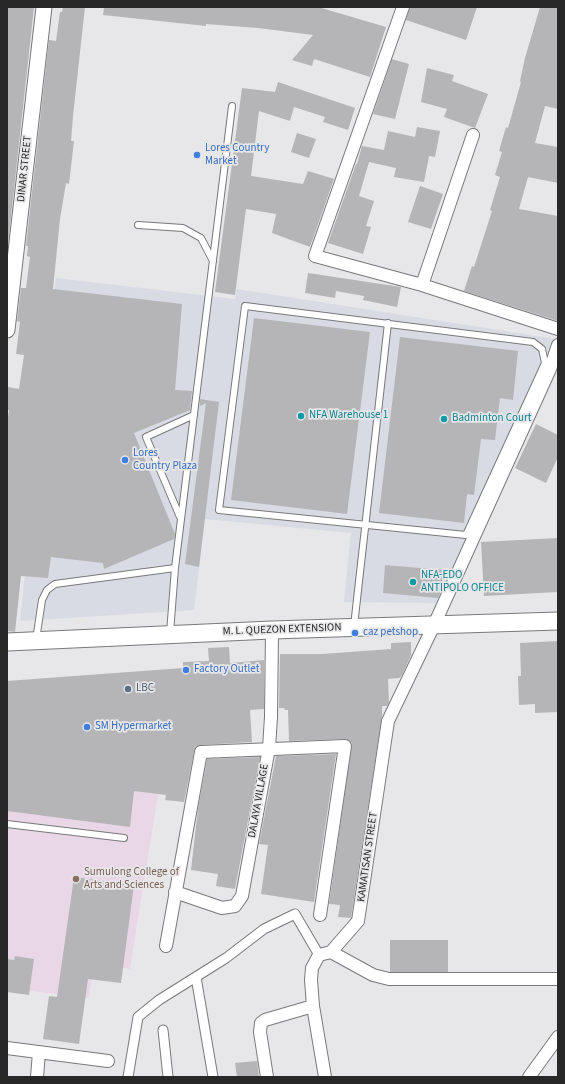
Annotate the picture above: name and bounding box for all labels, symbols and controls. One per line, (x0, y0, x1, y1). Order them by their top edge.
street label: DINAR STREET (15, 135, 35, 203)
place label: Lores Country Market (205, 142, 269, 168)
marker: Lores Country Market (192, 150, 202, 160)
place label: NFA Warehouse 1 (309, 409, 388, 423)
marker: NFA Warehouse 1 (296, 411, 306, 421)
place label: Badminton Court (452, 412, 531, 426)
marker: Badminton Court (439, 414, 449, 424)
place label: Lores Country Plaza (133, 447, 197, 473)
marker: Lores Country Plaza (120, 455, 130, 465)
place label: NFA-EDO ANTIPOLO OFFICE (421, 569, 504, 595)
marker: NFA-EDO ANTIPOLO OFFICE (408, 577, 418, 587)
street label: M. L. QUEZON EXTENSION (222, 621, 342, 639)
place label: caz petshop (363, 626, 418, 640)
marker: caz petshop (350, 628, 360, 638)
place label: Factory Outlet (194, 663, 259, 677)
marker: Factory Outlet (181, 665, 191, 675)
place label: LBC (136, 682, 154, 696)
marker: LBC (123, 684, 133, 694)
place label: SM Hypermarket (95, 720, 172, 734)
marker: SM Hypermarket (82, 722, 92, 732)
street label: DALAYA VILLAGE (246, 763, 272, 839)
street label: KAMATISAN STREET (355, 811, 381, 903)
place label: Sumulong College of Arts and Sciences (84, 866, 179, 892)
marker: Sumulong College of Arts and Sciences (71, 874, 81, 884)

